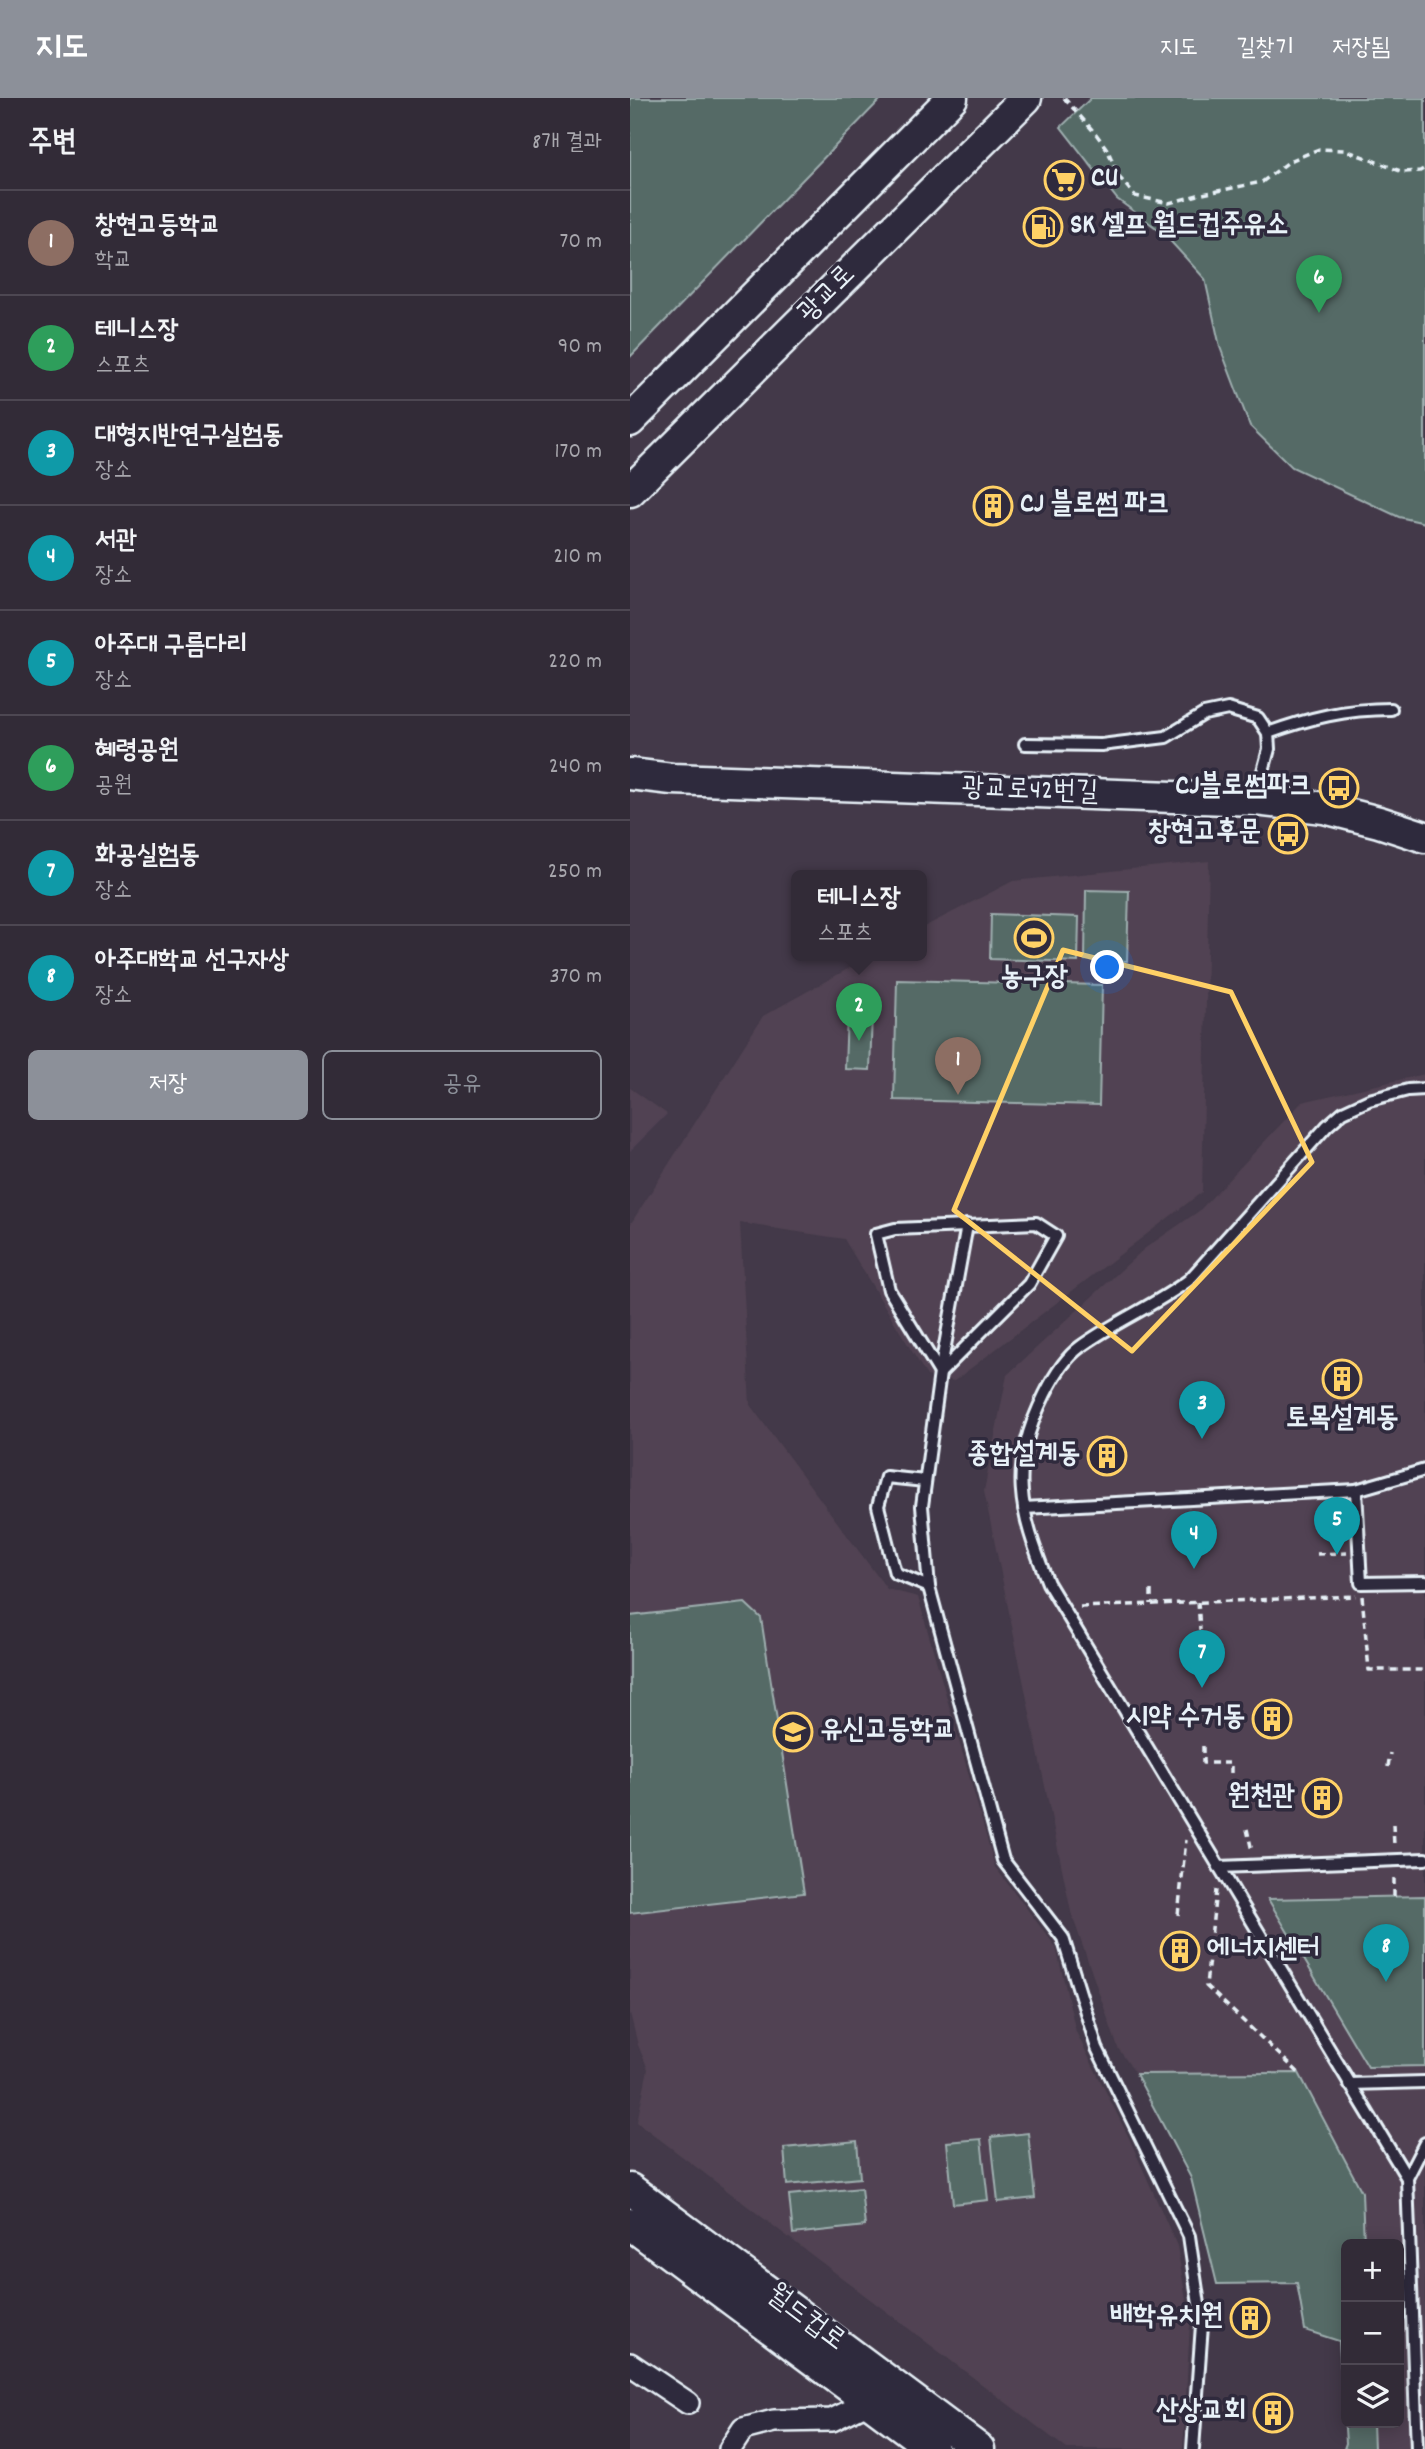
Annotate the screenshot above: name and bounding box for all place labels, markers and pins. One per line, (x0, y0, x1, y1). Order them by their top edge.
supermarket icon: CU (1043, 159, 1085, 201)
place label: CU (1091, 160, 1118, 200)
fuel station icon: SK 셀프 월드컵주유소 (1022, 206, 1064, 248)
place label: SK 셀프 월드컵주유소 (1070, 207, 1288, 247)
pin: 6 (1296, 255, 1342, 313)
building icon: CJ 블로썸 파크 (972, 485, 1014, 527)
place label: CJ 블로썸 파크 (1020, 486, 1170, 526)
bus stop icon: CJ블로썸파크 (1318, 767, 1360, 809)
place label: CJ블로썸파크 (1175, 768, 1312, 808)
bus stop icon: 창현고후문 (1267, 813, 1309, 855)
place label: 창현고후문 (1148, 814, 1261, 854)
sports icon: 농구장 (1013, 917, 1055, 959)
place label: 농구장 (1000, 959, 1068, 999)
pin: 2 (836, 983, 882, 1041)
pin: 1 (935, 1037, 981, 1095)
building icon: 토목설계동 (1321, 1358, 1363, 1400)
pin: 3 (1179, 1381, 1225, 1439)
place label: 토목설계동 (1286, 1400, 1398, 1440)
building icon: 종합설계동 (1086, 1435, 1128, 1477)
place label: 종합설계동 (967, 1436, 1080, 1476)
pin: 5 (1314, 1497, 1360, 1555)
pin: 4 (1171, 1511, 1217, 1569)
pin: 7 (1179, 1630, 1225, 1688)
building icon: 시약 수거동 (1251, 1698, 1293, 1740)
place label: 시약 수거동 (1126, 1699, 1245, 1739)
school or university icon: 유신고등학교 (772, 1711, 814, 1753)
place label: 유신고등학교 (820, 1712, 955, 1752)
building icon: 원천관 (1301, 1777, 1343, 1819)
place label: 원천관 (1227, 1778, 1295, 1818)
pin: 8 (1363, 1924, 1409, 1982)
building icon: 에너지센터 (1159, 1930, 1201, 1972)
place label: 에너지센터 (1207, 1931, 1320, 1971)
building icon: 배학유치원 (1229, 2297, 1271, 2339)
place label: 배학유치원 (1110, 2298, 1223, 2338)
building icon: 산상교회 (1252, 2392, 1294, 2434)
place label: 산상교회 (1156, 2393, 1246, 2433)

